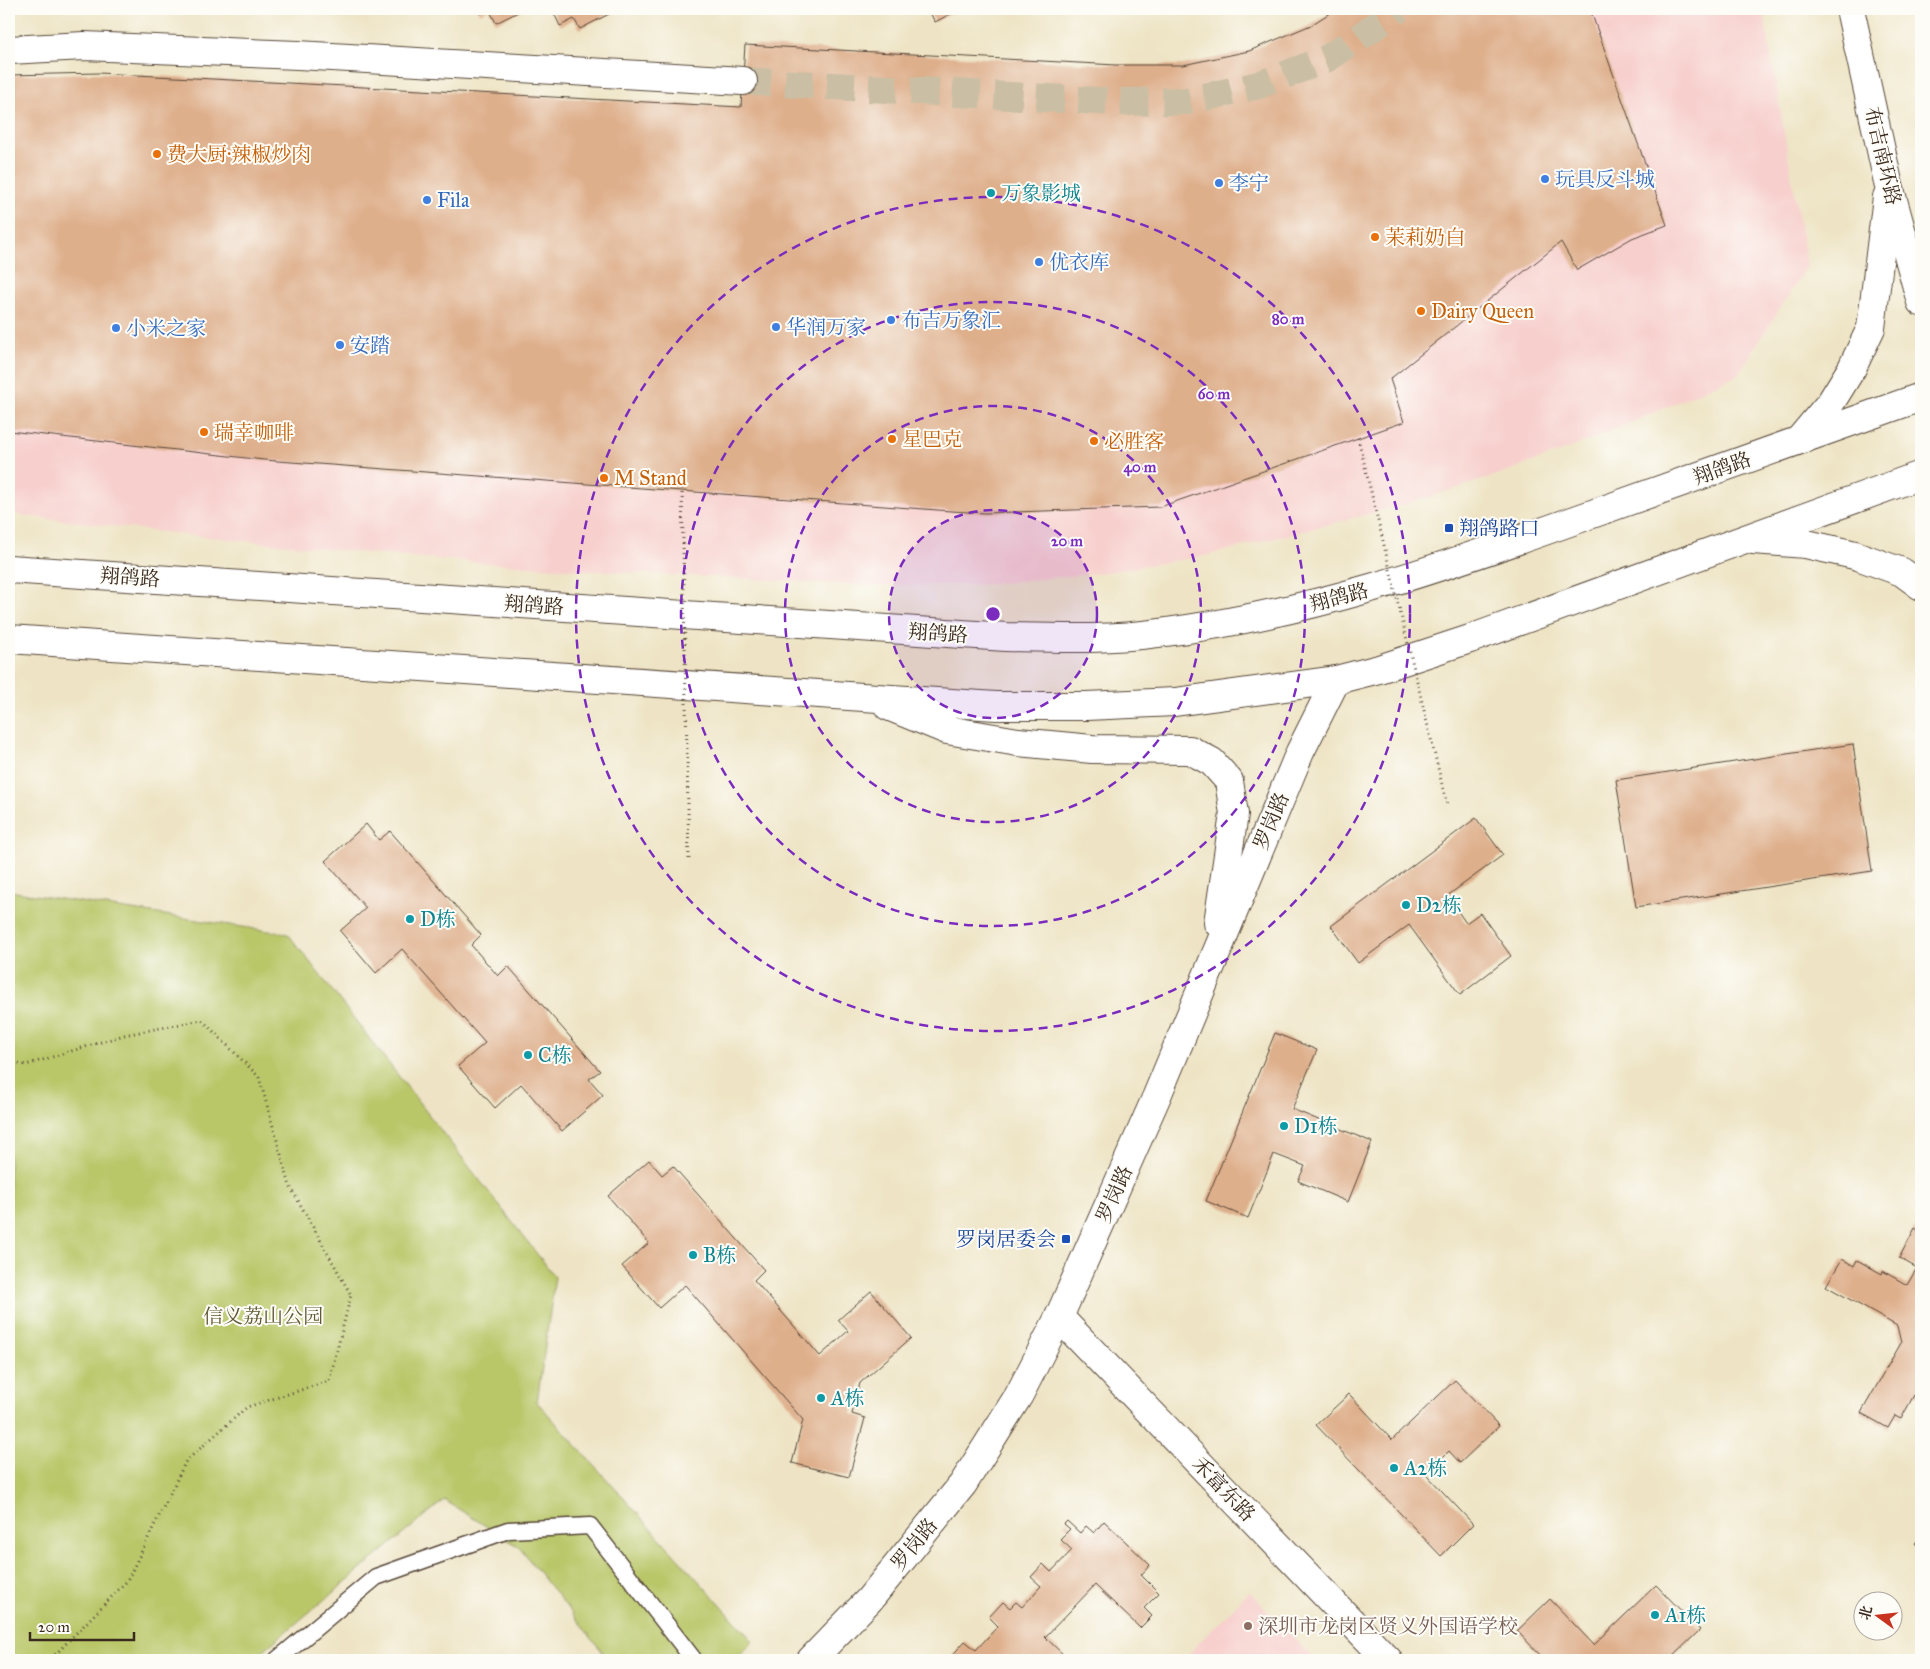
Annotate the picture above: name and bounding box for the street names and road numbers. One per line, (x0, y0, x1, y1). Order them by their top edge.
street label: 布吉南环路 (1860, 105, 1906, 207)
street label: 翔鸽路 (1690, 446, 1754, 490)
street label: 翔鸽路 (99, 563, 161, 591)
street label: 翔鸽路 (1307, 578, 1371, 616)
street label: 翔鸽路 (503, 591, 565, 619)
street label: 翔鸽路 (907, 619, 969, 647)
street label: 罗岗路 (1248, 789, 1294, 853)
street label: 罗岗路 (1091, 1162, 1137, 1226)
street label: 禾富东路 (1188, 1452, 1260, 1526)
street label: 罗岗路 (886, 1513, 942, 1575)

